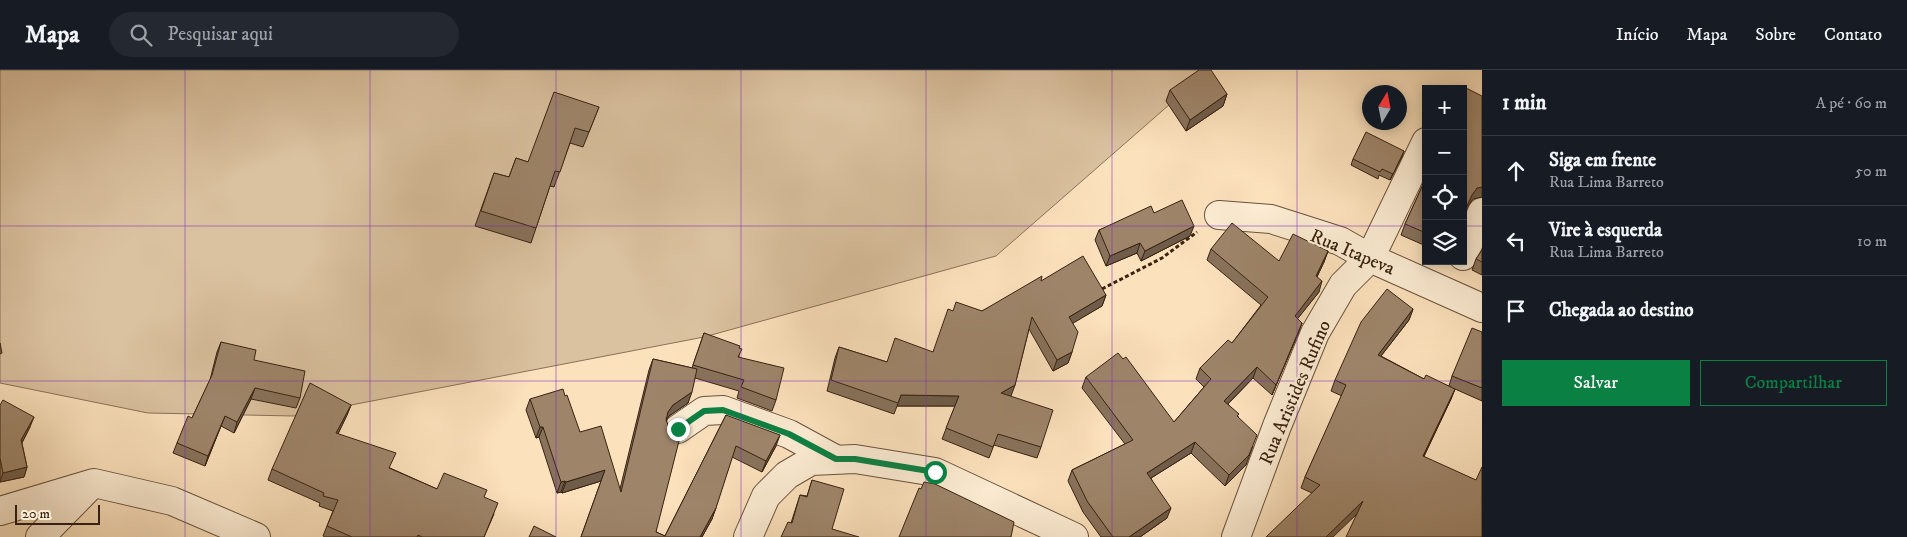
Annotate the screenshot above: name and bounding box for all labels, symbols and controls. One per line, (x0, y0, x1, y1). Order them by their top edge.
search box (109, 12, 459, 57)
text: Mapa (25, 20, 79, 50)
icon: search (127, 21, 155, 49)
text: Pesquisar aqui (167, 23, 273, 46)
text: Início (1616, 24, 1659, 46)
text: Mapa (1687, 24, 1727, 46)
text: Sobre (1755, 24, 1796, 46)
text: Contato (1824, 24, 1882, 46)
north arrow (1362, 85, 1407, 130)
map controls (1422, 85, 1467, 265)
button: + (1422, 85, 1467, 130)
text: 1 min (1502, 90, 1546, 116)
text: A pé · 60 m (1816, 93, 1887, 113)
button: − (1422, 130, 1467, 175)
text: Siga em frente (1549, 149, 1656, 172)
icon: ahead (1502, 157, 1530, 185)
text: 50 m (1855, 161, 1887, 181)
text: Rua Lima Barreto (1549, 172, 1664, 192)
button: locate (1422, 175, 1467, 220)
text: Vire à esquerda (1549, 219, 1662, 242)
button: layers (1422, 220, 1467, 265)
street label: Rua Itapeva (1307, 224, 1398, 280)
icon: left (1502, 227, 1530, 255)
text: 10 m (1857, 231, 1887, 251)
text: Rua Lima Barreto (1549, 242, 1664, 262)
icon: arrive (1502, 297, 1530, 325)
text: Chegada ao destino (1549, 299, 1694, 322)
street label: Rua Aristides Rufino (1255, 317, 1336, 468)
button: Salvar (1502, 360, 1690, 406)
button: Compartilhar (1700, 360, 1887, 406)
route end (667, 418, 690, 441)
route start (924, 461, 947, 484)
scale bar (15, 502, 100, 525)
text: 20 m (22, 505, 50, 523)

